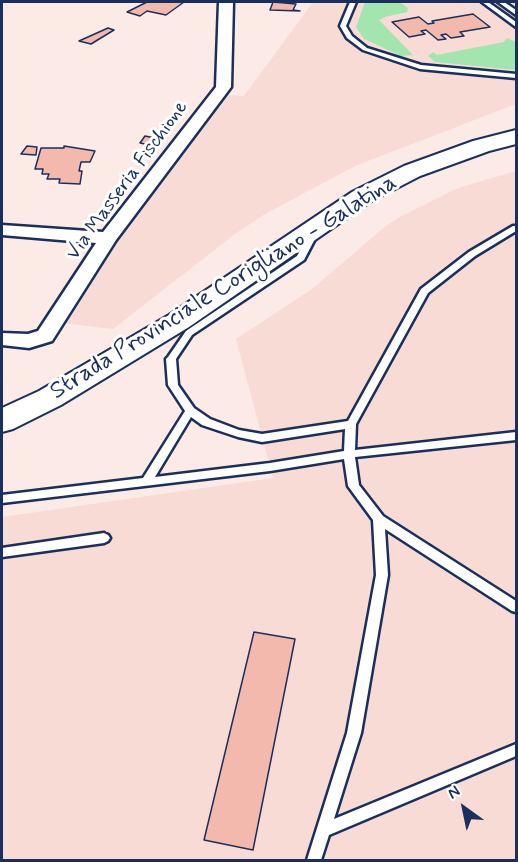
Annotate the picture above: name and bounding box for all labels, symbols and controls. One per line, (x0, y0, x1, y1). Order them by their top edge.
street label: Via Masseria Fischione (62, 97, 194, 265)
street label: Strada Provinciale Corigliano - Galatina (45, 169, 403, 407)
north arrow (434, 778, 494, 838)
text: N (444, 781, 464, 804)

